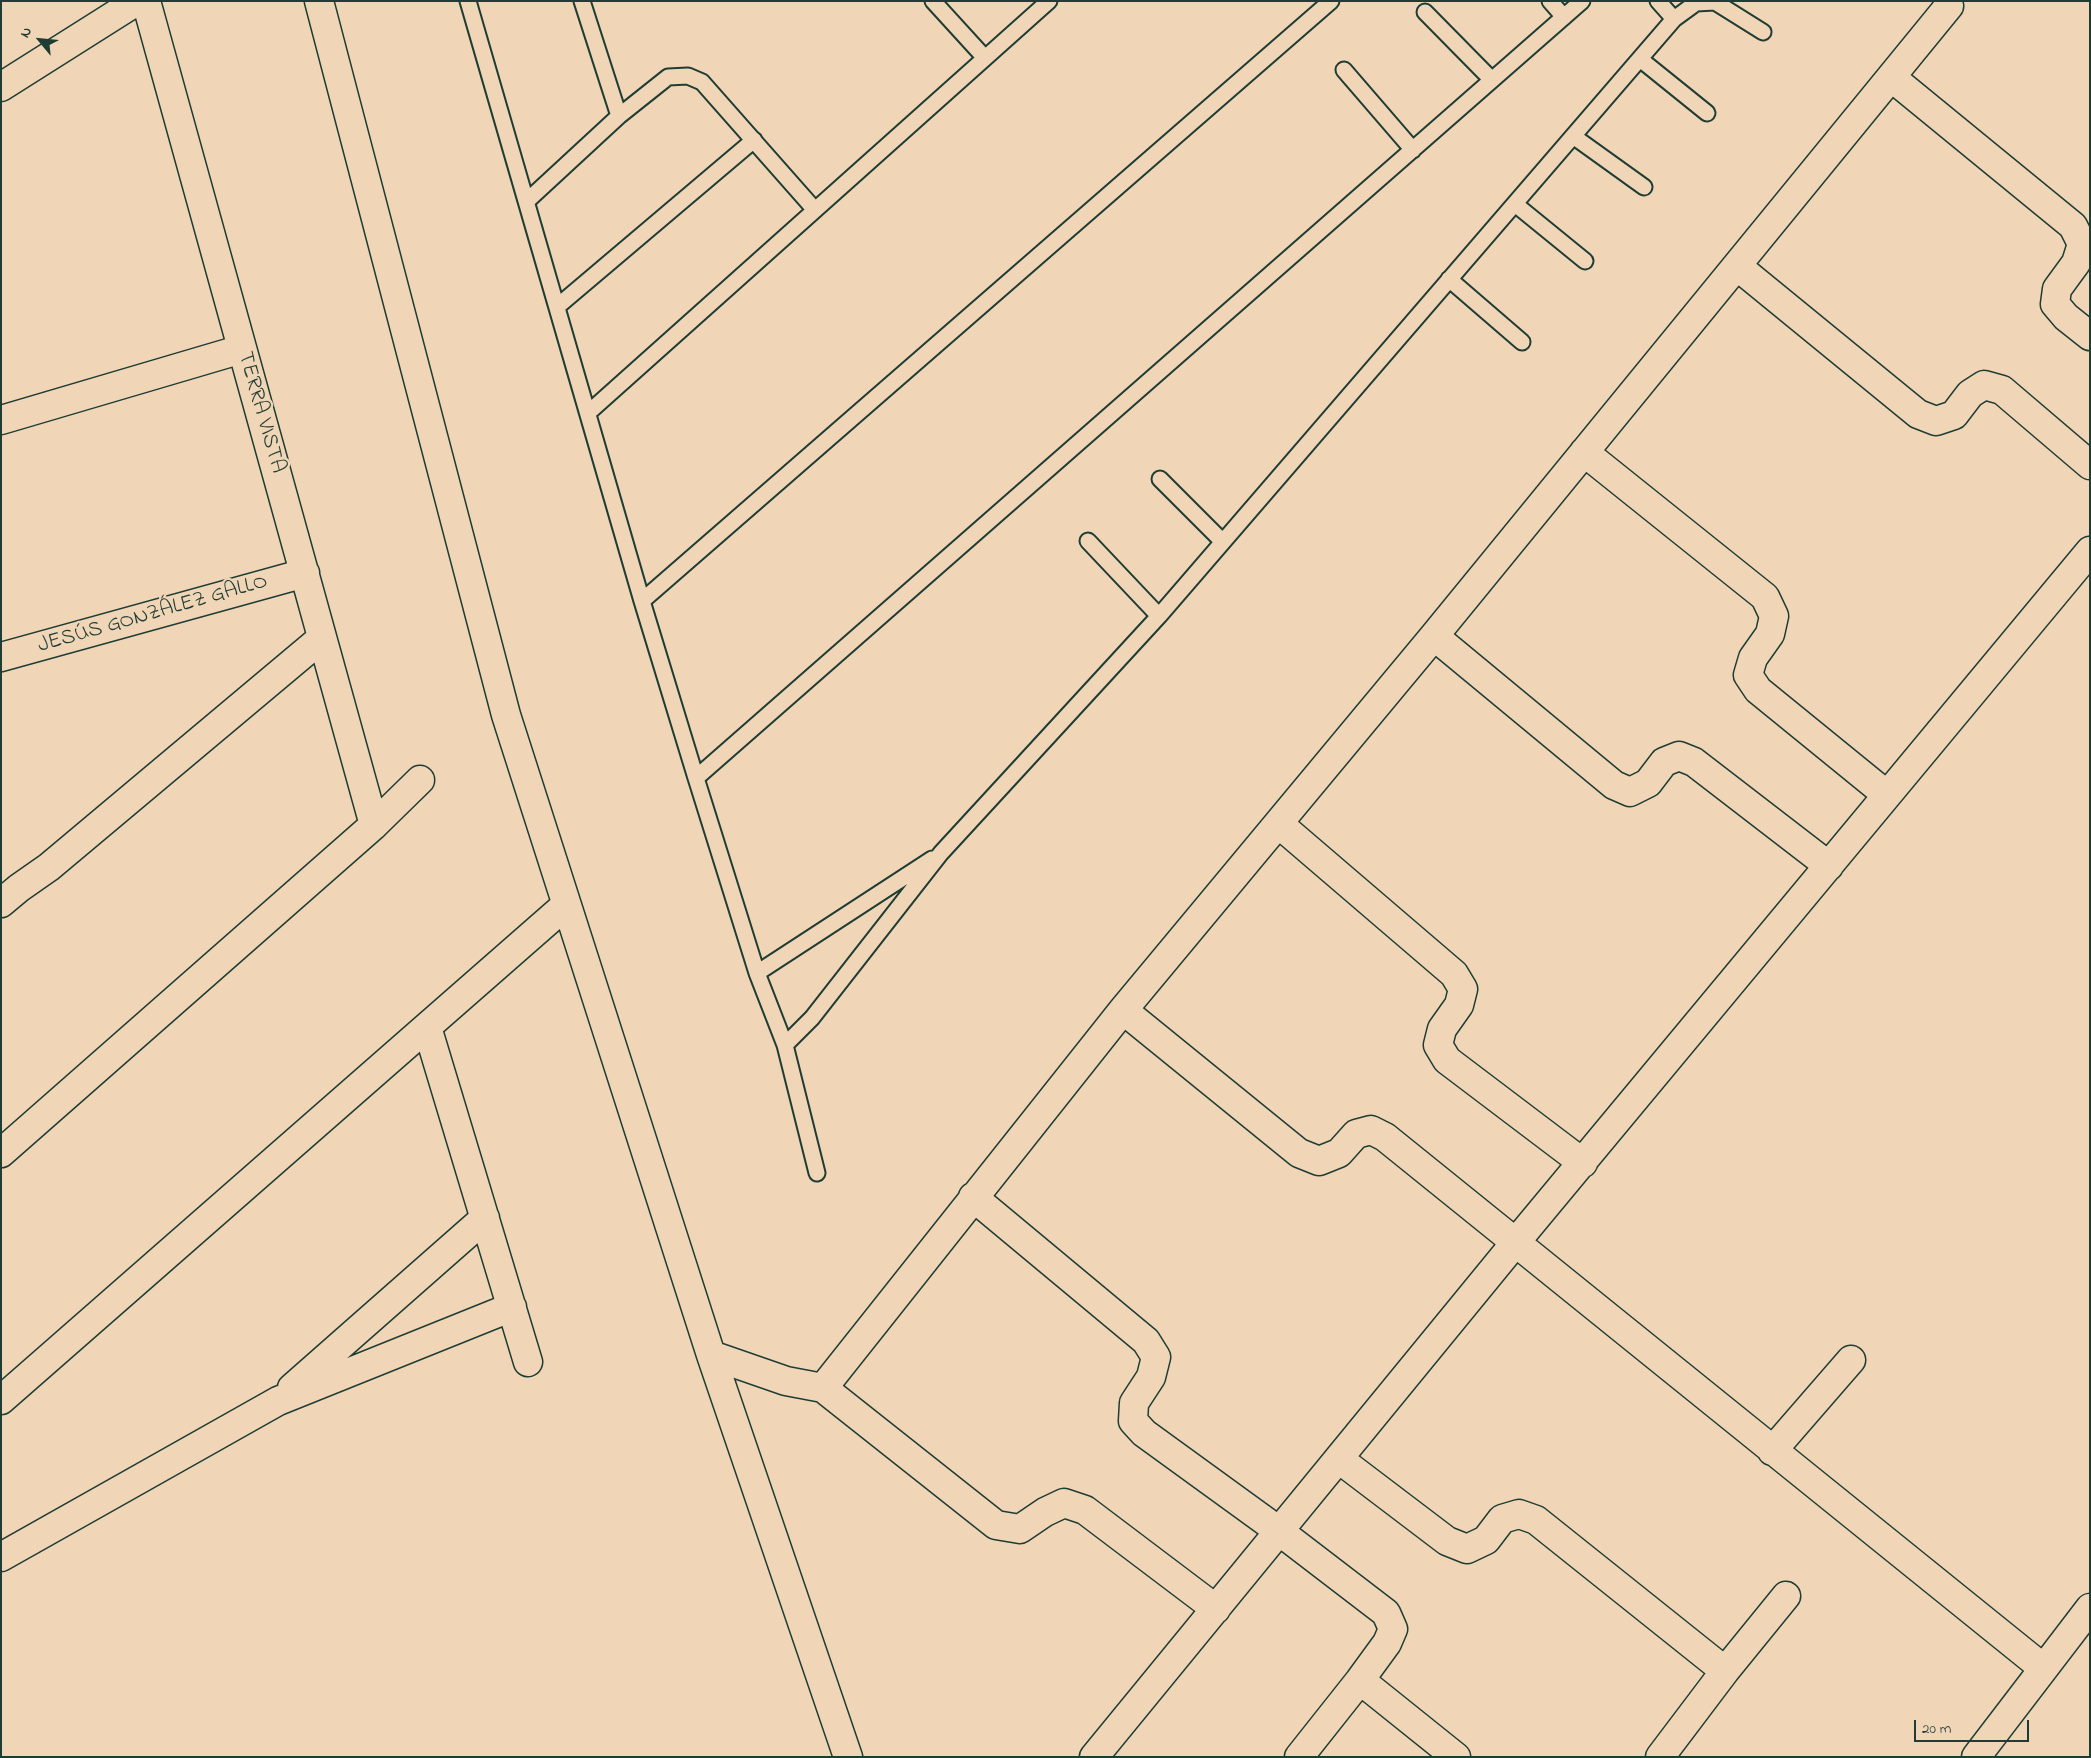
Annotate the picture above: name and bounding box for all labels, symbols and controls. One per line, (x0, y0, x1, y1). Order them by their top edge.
north arrow (15, 15, 65, 65)
text: N (15, 24, 38, 42)
street label: TERRA VISTA (230, 349, 290, 477)
street label: JESÚS GONZÁLEZ GALLO (35, 570, 271, 660)
scale bar (1916, 1710, 2031, 1742)
text: 20 m (1922, 1718, 1951, 1740)

